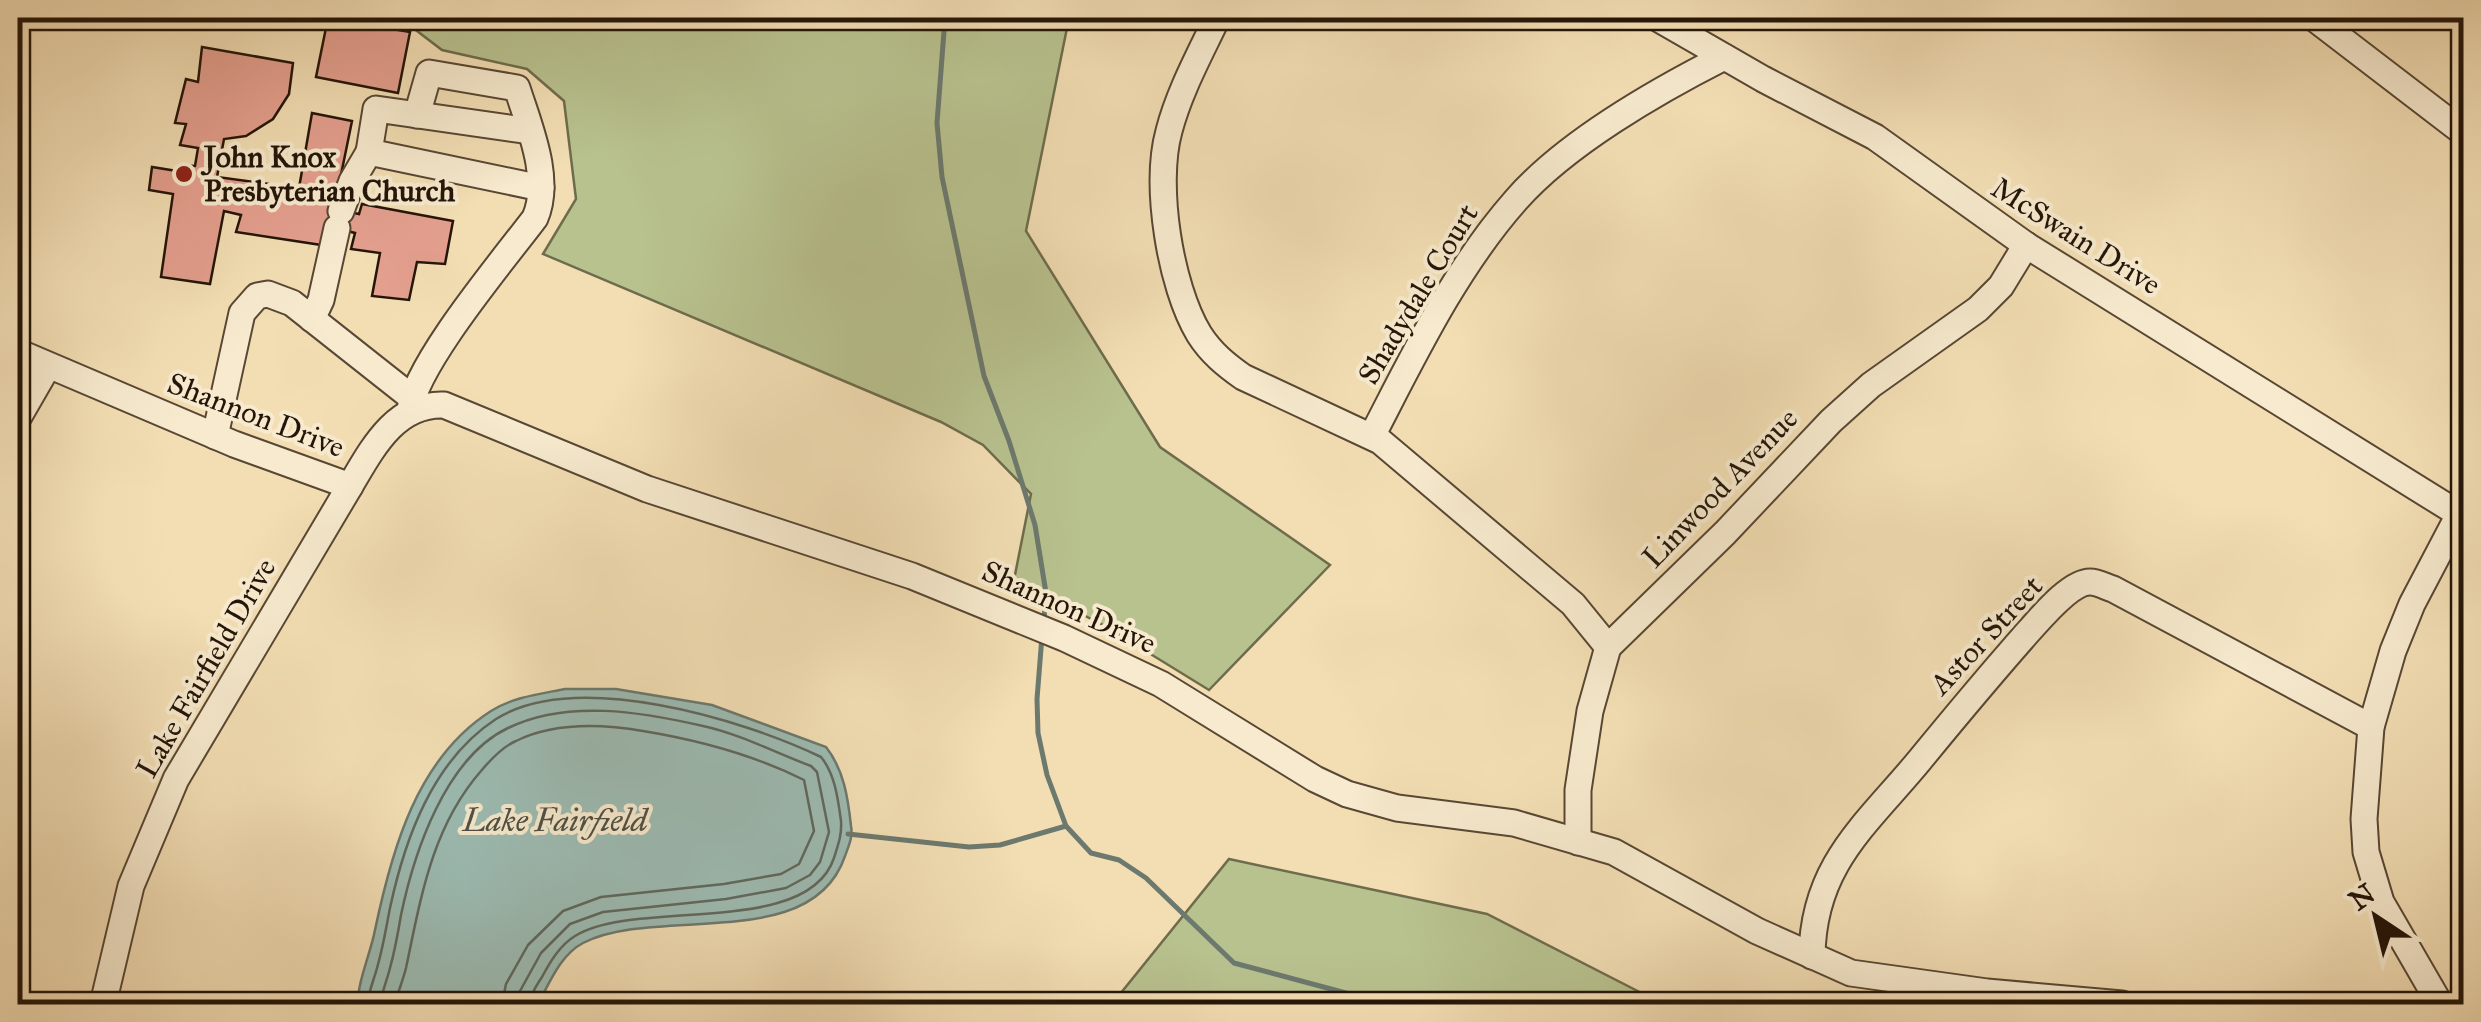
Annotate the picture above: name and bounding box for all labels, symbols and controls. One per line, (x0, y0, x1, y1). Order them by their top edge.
place label: John Knox Presbyterian Church (200, 139, 455, 209)
marker: John Knox Presbyterian Church (173, 163, 195, 185)
street label: McSwain Drive (1985, 170, 2167, 302)
street label: Shadydale Court (1350, 197, 1486, 391)
street label: Shannon Drive (163, 365, 349, 465)
street label: Linwood Avenue (1635, 401, 1805, 575)
street label: Lake Fairfield Drive (129, 552, 283, 784)
street label: Shannon Drive (977, 553, 1161, 661)
street label: Astor Street (1921, 568, 2050, 703)
water label: Lake Fairfield (461, 801, 650, 840)
north arrow (2326, 867, 2426, 967)
text: N (2342, 876, 2382, 918)

